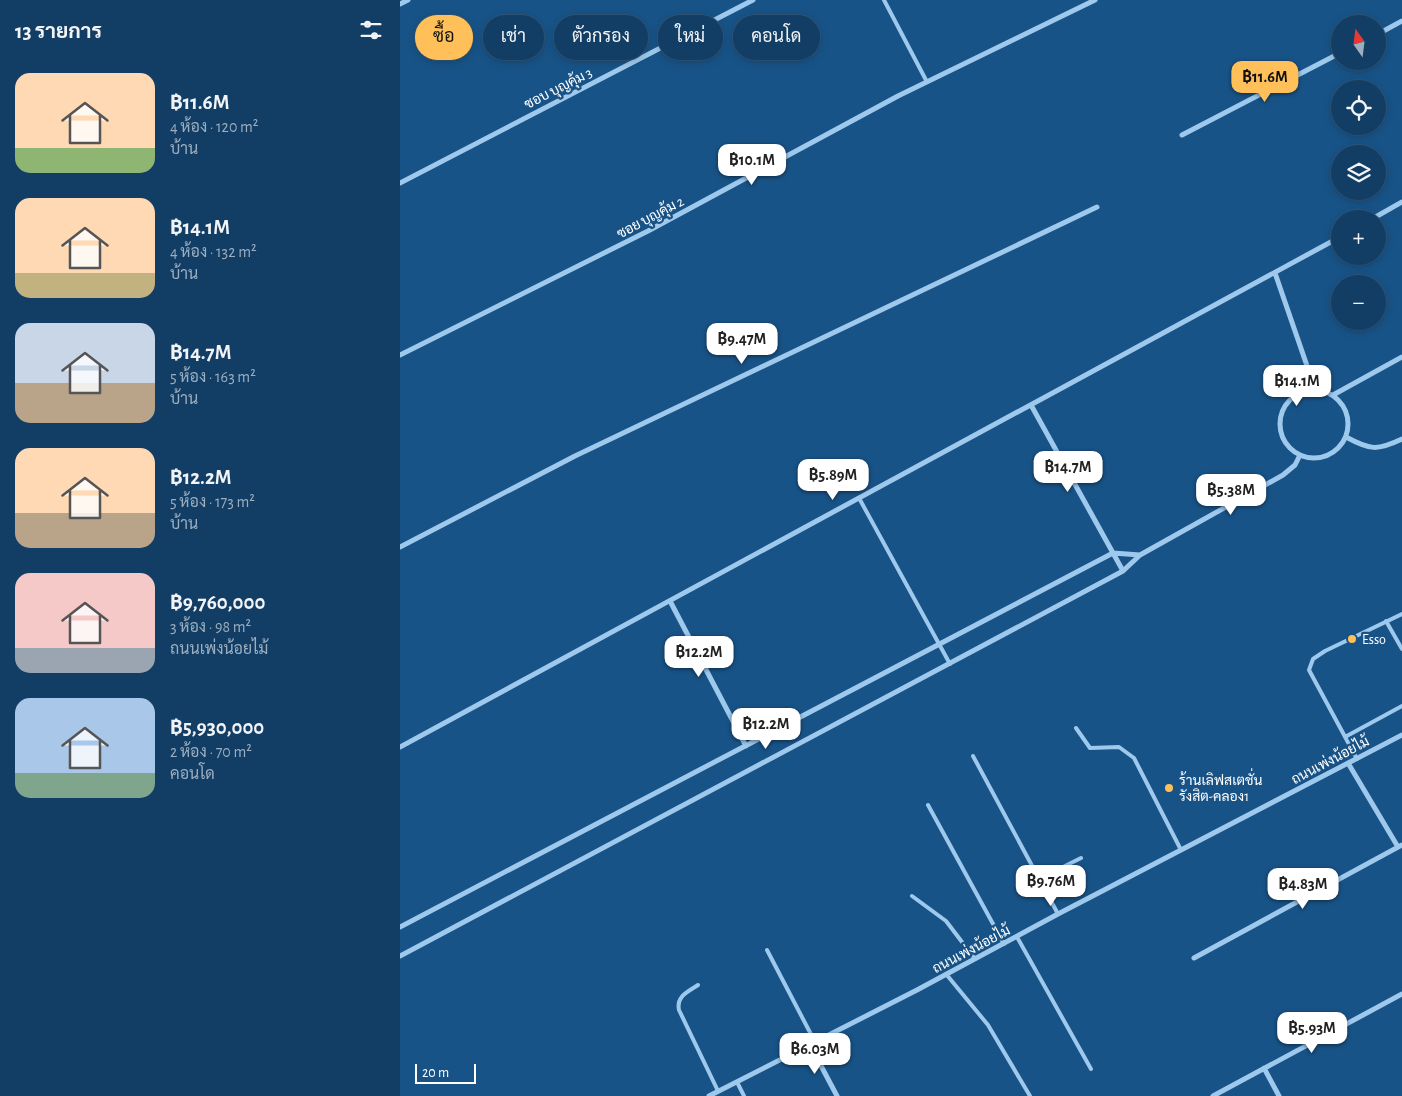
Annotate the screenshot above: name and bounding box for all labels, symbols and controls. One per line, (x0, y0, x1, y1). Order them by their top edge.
chip: ซื้อ (415, 15, 473, 60)
chip: เช่า (483, 15, 544, 60)
chip: ตัวกรอง (554, 15, 648, 60)
chip: ใหม่ (658, 15, 723, 60)
chip: คอนโด (733, 15, 820, 60)
north arrow (1331, 15, 1386, 70)
map controls (1331, 15, 1386, 330)
icon: filters (357, 16, 385, 44)
text: 13 รายการ (15, 21, 102, 42)
pin: ฿11.6M (1224, 61, 1306, 103)
street label: ซอบ บุญคุ้ม 3 (521, 63, 596, 114)
text: ฿11.6M (1242, 69, 1288, 85)
button: locate (1331, 80, 1386, 135)
text: ฿11.6M (170, 92, 229, 113)
icon: home (55, 93, 115, 153)
text: 4 ห้อง · 120 m² (170, 119, 258, 135)
text: บ้าน (170, 141, 198, 157)
pin: ฿10.1M (711, 144, 793, 186)
button: layers (1331, 145, 1386, 200)
text: ฿10.1M (729, 152, 775, 168)
street label: ซอย บุญคุ้ม 2 (613, 192, 687, 243)
button: + (1331, 210, 1386, 265)
text: ฿14.1M (170, 217, 230, 238)
icon: home (55, 218, 115, 278)
text: 4 ห้อง · 132 m² (170, 244, 257, 260)
text: บ้าน (170, 266, 198, 282)
button: − (1331, 275, 1386, 330)
pin: ฿9.47M (701, 322, 783, 365)
text: ฿9.47M (718, 331, 766, 347)
text: ฿14.7M (170, 342, 231, 363)
icon: home (55, 343, 115, 403)
pin: ฿14.1M (1256, 364, 1338, 407)
text: 5 ห้อง · 163 m² (170, 369, 256, 385)
text: ฿14.1M (1274, 373, 1320, 389)
text: บ้าน (170, 391, 198, 407)
pin: ฿14.7M (1027, 450, 1109, 493)
pin: ฿5.89M (792, 458, 874, 501)
text: ฿14.7M (1045, 459, 1091, 475)
text: ฿12.2M (170, 467, 232, 488)
text: ฿5.89M (809, 467, 857, 483)
icon: home (55, 468, 115, 528)
pin: ฿5.38M (1190, 474, 1272, 516)
text: ฿5.38M (1207, 482, 1255, 498)
text: 5 ห้อง · 173 m² (170, 494, 255, 510)
text: บ้าน (170, 516, 198, 532)
text: ฿9,760,000 (170, 592, 265, 613)
icon: home (55, 593, 115, 653)
text: 3 ห้อง · 98 m² (170, 619, 251, 635)
marker: Esso (1346, 633, 1358, 645)
place label: Esso (1362, 633, 1386, 647)
pin: ฿12.2M (658, 636, 740, 678)
text: ถนนเพ่งน้อยไม้ (170, 641, 268, 657)
text: ฿12.2M (676, 644, 722, 660)
pin: ฿12.2M (725, 708, 807, 750)
text: ฿12.2M (743, 716, 789, 732)
text: ฿5,930,000 (170, 717, 264, 738)
icon: home (55, 718, 115, 778)
street label: ถนนเพ่งน้อยไม้ (1288, 731, 1373, 787)
text: 2 ห้อง · 70 m² (170, 744, 252, 760)
text: คอนโด (170, 766, 215, 782)
place label: ร้านเลิฟสเตชั่น รังสิต-คลอง1 (1179, 768, 1262, 804)
marker: ร้านเลิฟสเตชั่น รังสิต-คลอง1 (1163, 782, 1175, 794)
pin: ฿9.76M (1010, 864, 1092, 907)
pin: ฿4.83M (1262, 868, 1344, 910)
text: ฿9.76M (1027, 873, 1075, 889)
text: ฿4.83M (1279, 876, 1327, 892)
street label: ถนนเพ่งน้อยไม้ (929, 920, 1014, 976)
pin: ฿5.93M (1271, 1012, 1353, 1054)
text: ฿5.93M (1288, 1020, 1336, 1036)
pin: ฿6.03M (774, 1032, 856, 1075)
text: ฿6.03M (790, 1041, 840, 1057)
scale bar (415, 1061, 476, 1084)
text: 20 m (422, 1066, 449, 1080)

